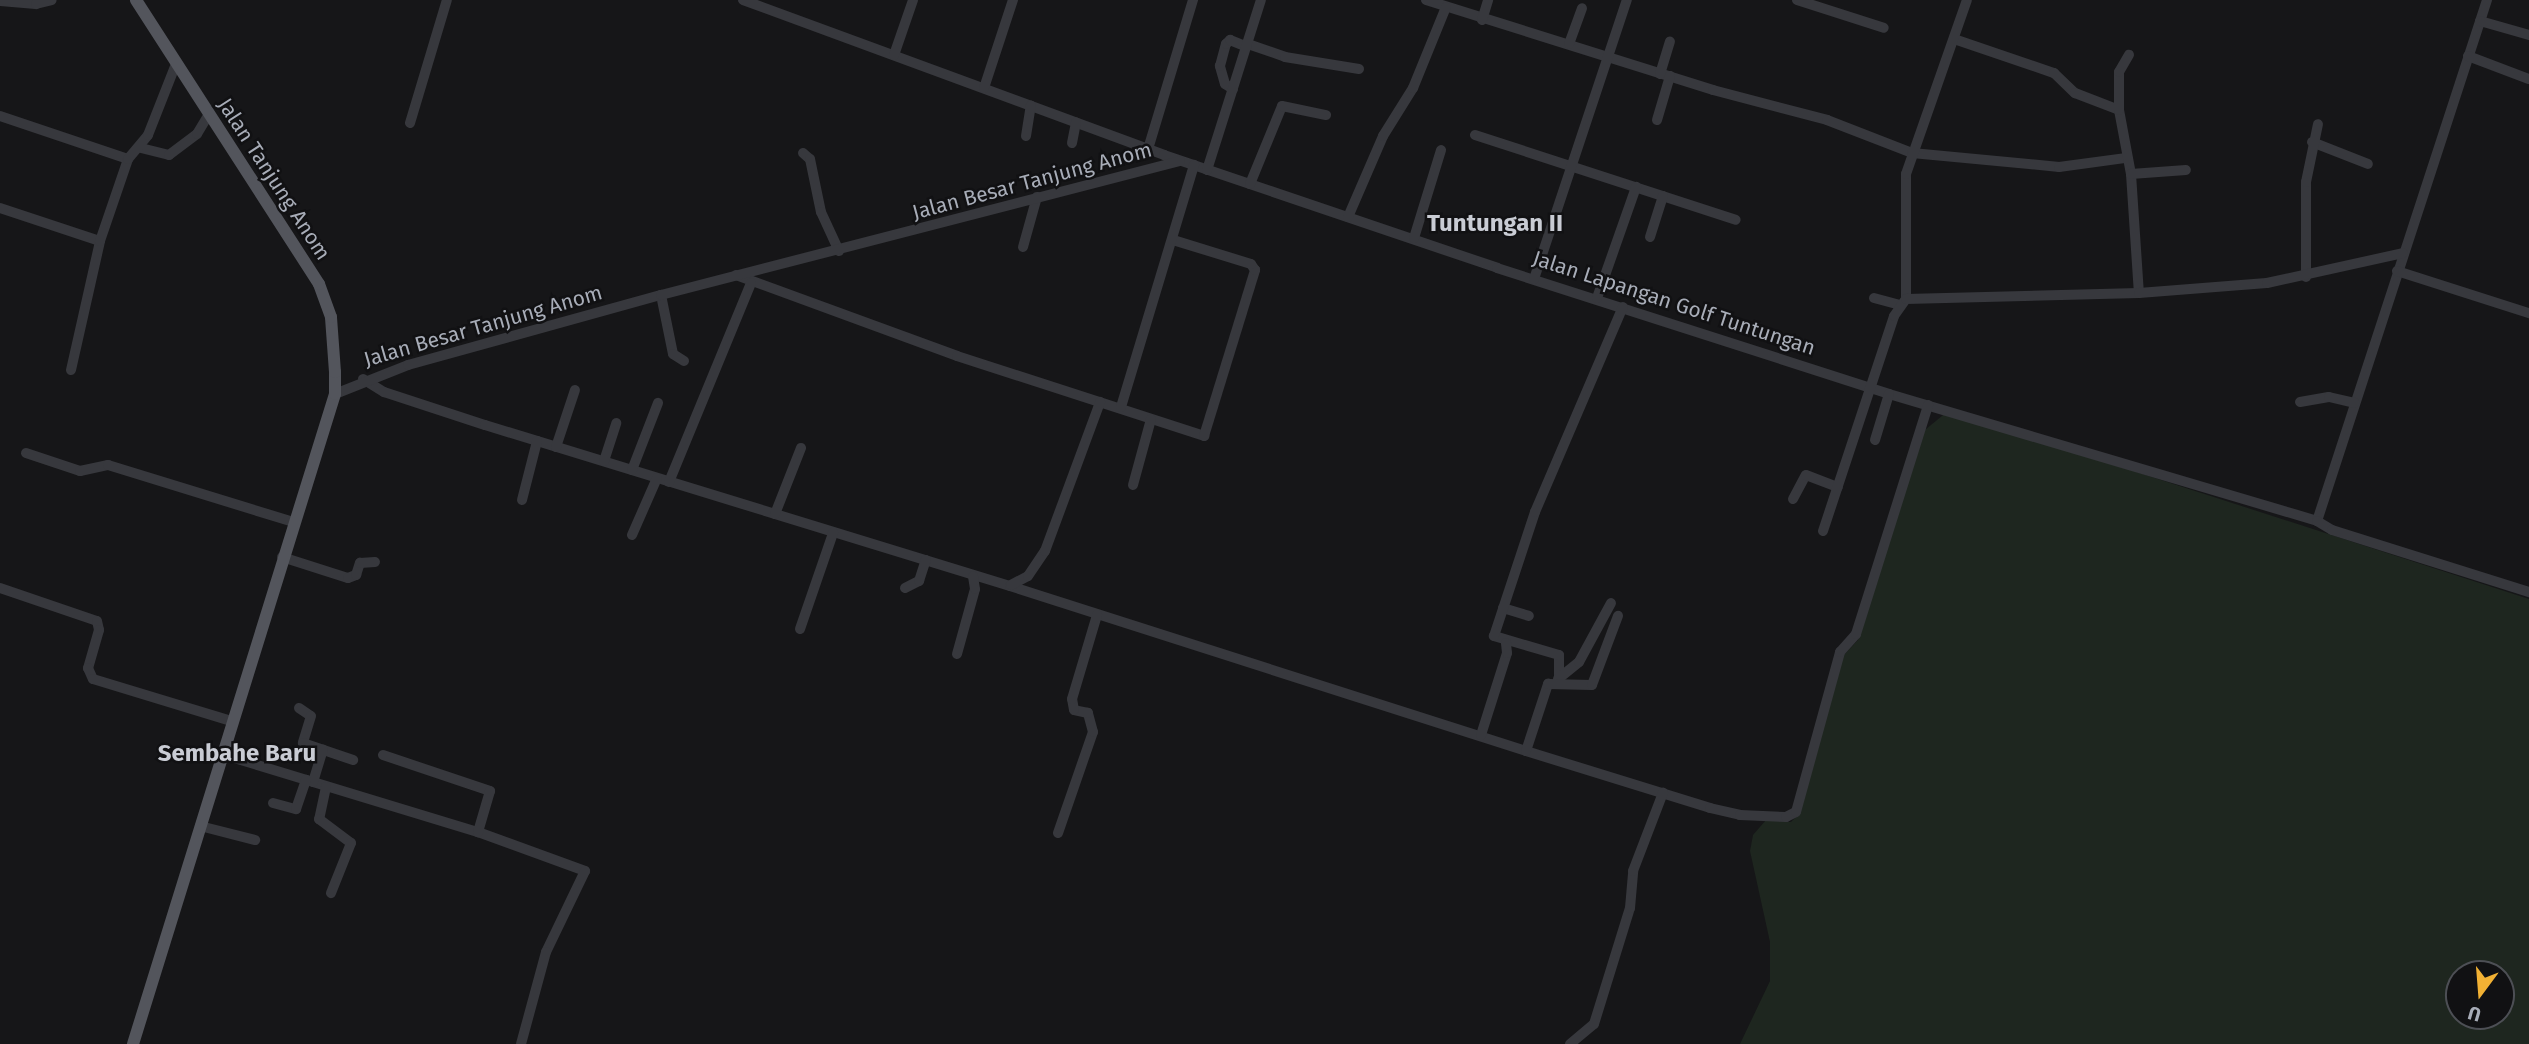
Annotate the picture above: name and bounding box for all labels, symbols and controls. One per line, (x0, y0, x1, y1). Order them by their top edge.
street label: Jalan Tanjung Anom (212, 93, 336, 265)
street label: Jalan Besar Tanjung Anom (909, 137, 1155, 225)
district label: Tuntungan II (1427, 210, 1563, 238)
street label: Jalan Lapangan Golf Tuntungan (1530, 245, 1818, 361)
street label: Jalan Besar Tanjung Anom (361, 280, 605, 372)
district label: Sembahe Baru (158, 740, 316, 768)
north arrow (2445, 960, 2515, 1030)
text: U (2466, 1001, 2484, 1027)

